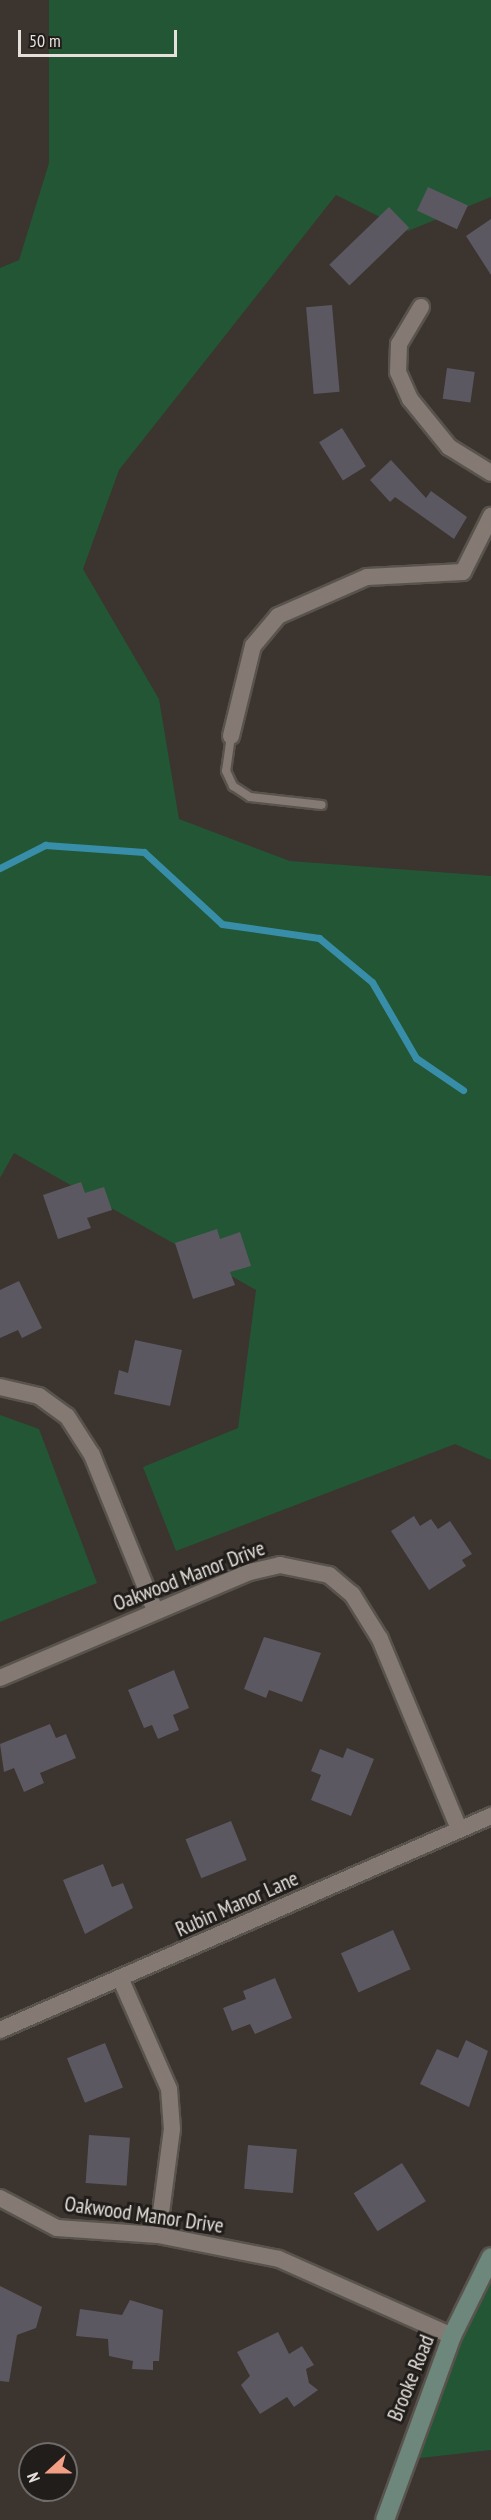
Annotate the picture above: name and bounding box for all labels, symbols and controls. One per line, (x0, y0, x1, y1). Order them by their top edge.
scale bar (21, 18, 180, 56)
text: 50 m (29, 29, 61, 52)
street label: Oakwood Manor Drive (110, 1535, 268, 1617)
street label: Rubin Manor Lane (172, 1866, 302, 1942)
street label: Oakwood Manor Drive (63, 2191, 225, 2239)
street label: Brooke Road (382, 2331, 440, 2425)
north arrow (18, 2442, 78, 2502)
text: N (22, 2470, 44, 2485)

